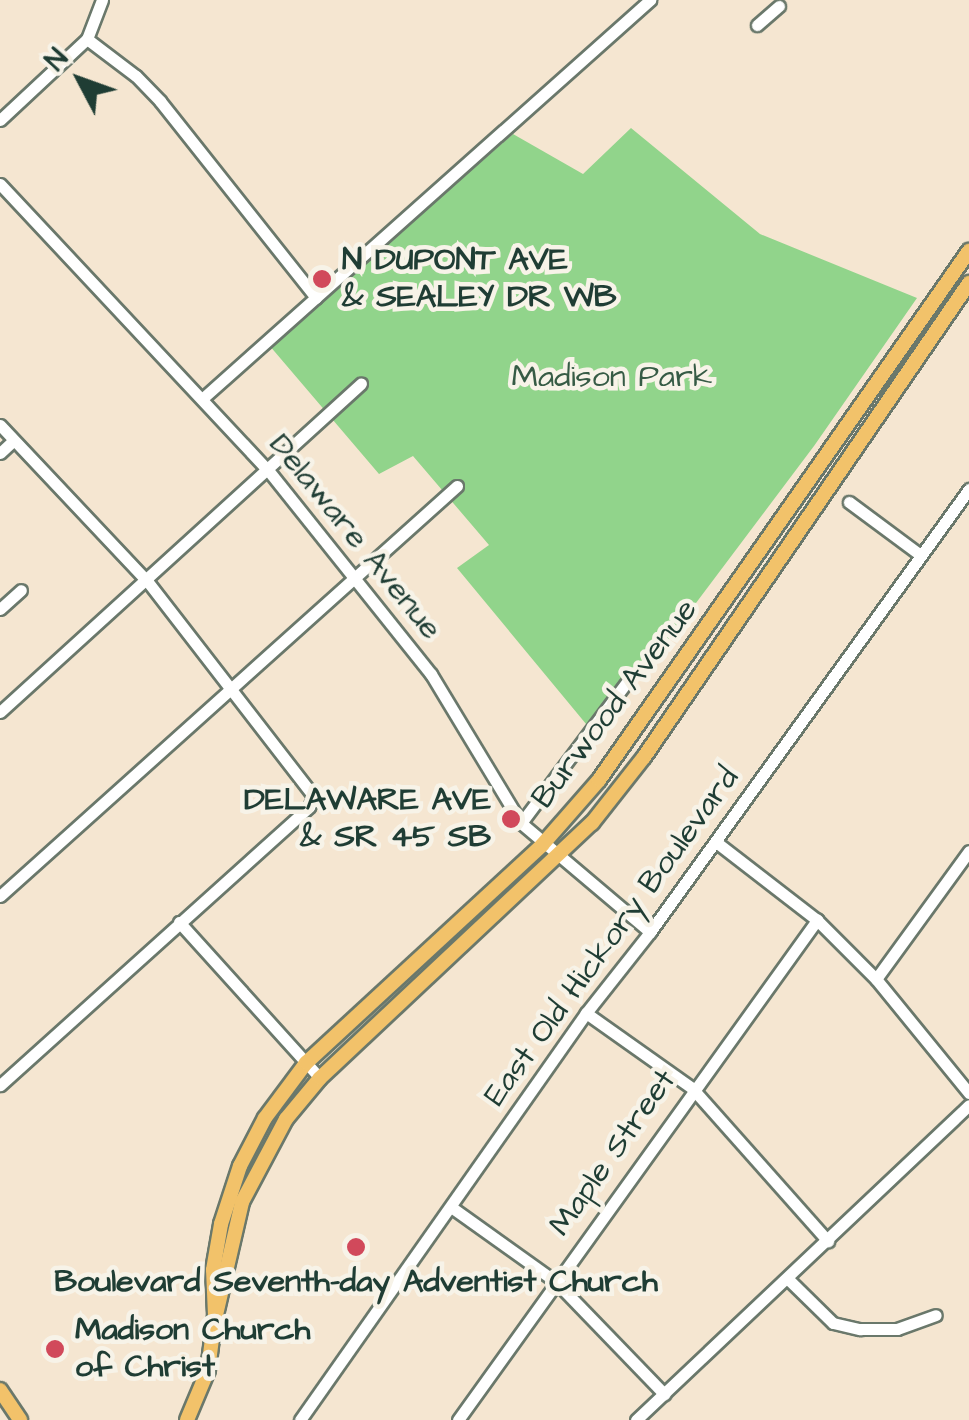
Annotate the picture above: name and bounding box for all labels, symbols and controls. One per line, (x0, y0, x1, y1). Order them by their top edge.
north arrow (30, 30, 130, 130)
text: N (37, 41, 77, 79)
place label: N DUPONT AVE & SEALEY DR WB (342, 242, 616, 317)
marker: N DUPONT AVE & SEALEY DR WB (311, 268, 333, 290)
park label: Madison Park (512, 358, 712, 396)
street label: Delaware Avenue (260, 426, 450, 648)
street label: Burwood Avenue (524, 592, 706, 816)
street label: East Old Hickory Boulevard (476, 760, 748, 1114)
place label: DELAWARE AVE & SR 45 SB (244, 782, 491, 857)
marker: DELAWARE AVE & SR 45 SB (500, 808, 522, 830)
street label: Maple Street (542, 1062, 684, 1244)
marker: Boulevard Seventh-day Adventist Church (345, 1236, 367, 1258)
place label: Boulevard Seventh-day Adventist Church (54, 1263, 658, 1301)
place label: Madison Church of Christ (75, 1312, 310, 1387)
marker: Madison Church of Christ (44, 1338, 66, 1360)

